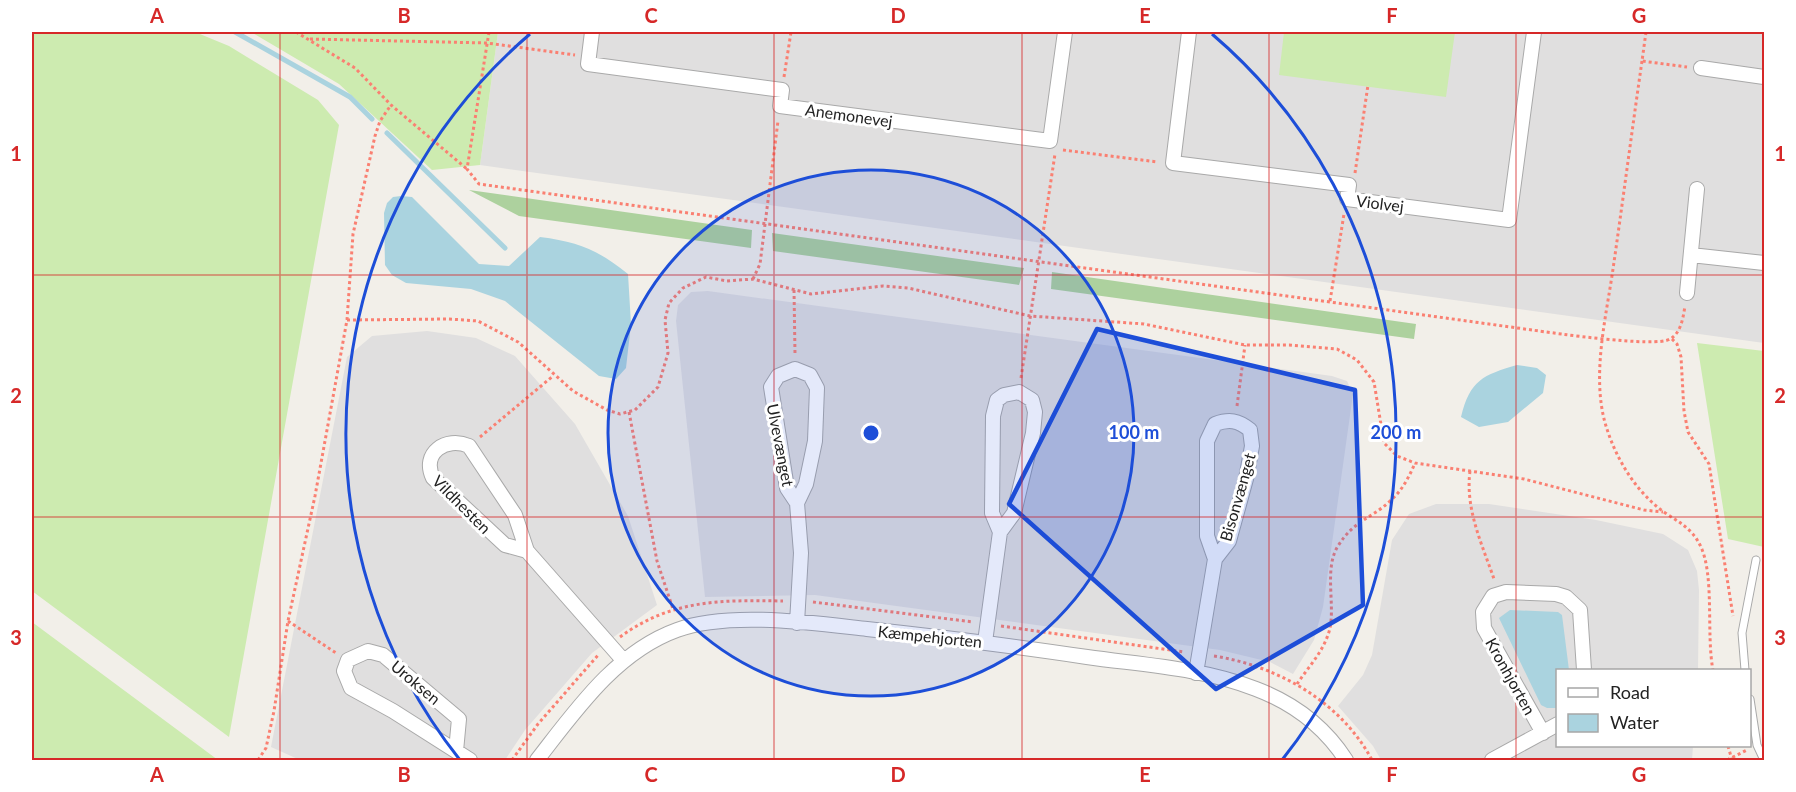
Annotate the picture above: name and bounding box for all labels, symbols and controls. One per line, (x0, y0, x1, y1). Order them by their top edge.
text: A (149, 3, 164, 27)
text: B (397, 3, 411, 27)
text: C (644, 3, 658, 27)
text: D (890, 3, 906, 27)
text: E (1139, 3, 1151, 27)
text: F (1386, 3, 1398, 27)
text: G (1632, 3, 1646, 27)
street label: Anemonevej (804, 99, 894, 131)
text: 1 (10, 141, 22, 165)
text: 1 (1774, 141, 1786, 165)
street label: Violvej (1355, 191, 1405, 215)
text: 2 (10, 383, 22, 407)
text: 2 (1774, 383, 1786, 407)
street label: Ulvevænget (764, 402, 798, 488)
text: 100 m (1109, 421, 1159, 443)
text: 200 m (1371, 421, 1421, 443)
centre of rings (861, 423, 881, 443)
street label: Bisonvænget (1215, 450, 1259, 543)
street label: Vildhesten (429, 471, 495, 537)
street label: Kæmpehjorten (877, 621, 983, 651)
text: 3 (10, 625, 22, 649)
text: 3 (1774, 625, 1786, 649)
street label: Kronhjorten (1482, 634, 1540, 718)
street label: Uroksen (387, 656, 445, 708)
legend (1556, 669, 1751, 747)
text: Road (1610, 681, 1650, 703)
text: Water (1610, 711, 1659, 733)
text: A (149, 762, 164, 786)
text: B (397, 762, 411, 786)
text: C (644, 762, 658, 786)
text: D (890, 762, 906, 786)
text: E (1139, 762, 1151, 786)
text: F (1386, 762, 1398, 786)
text: G (1632, 762, 1646, 786)

